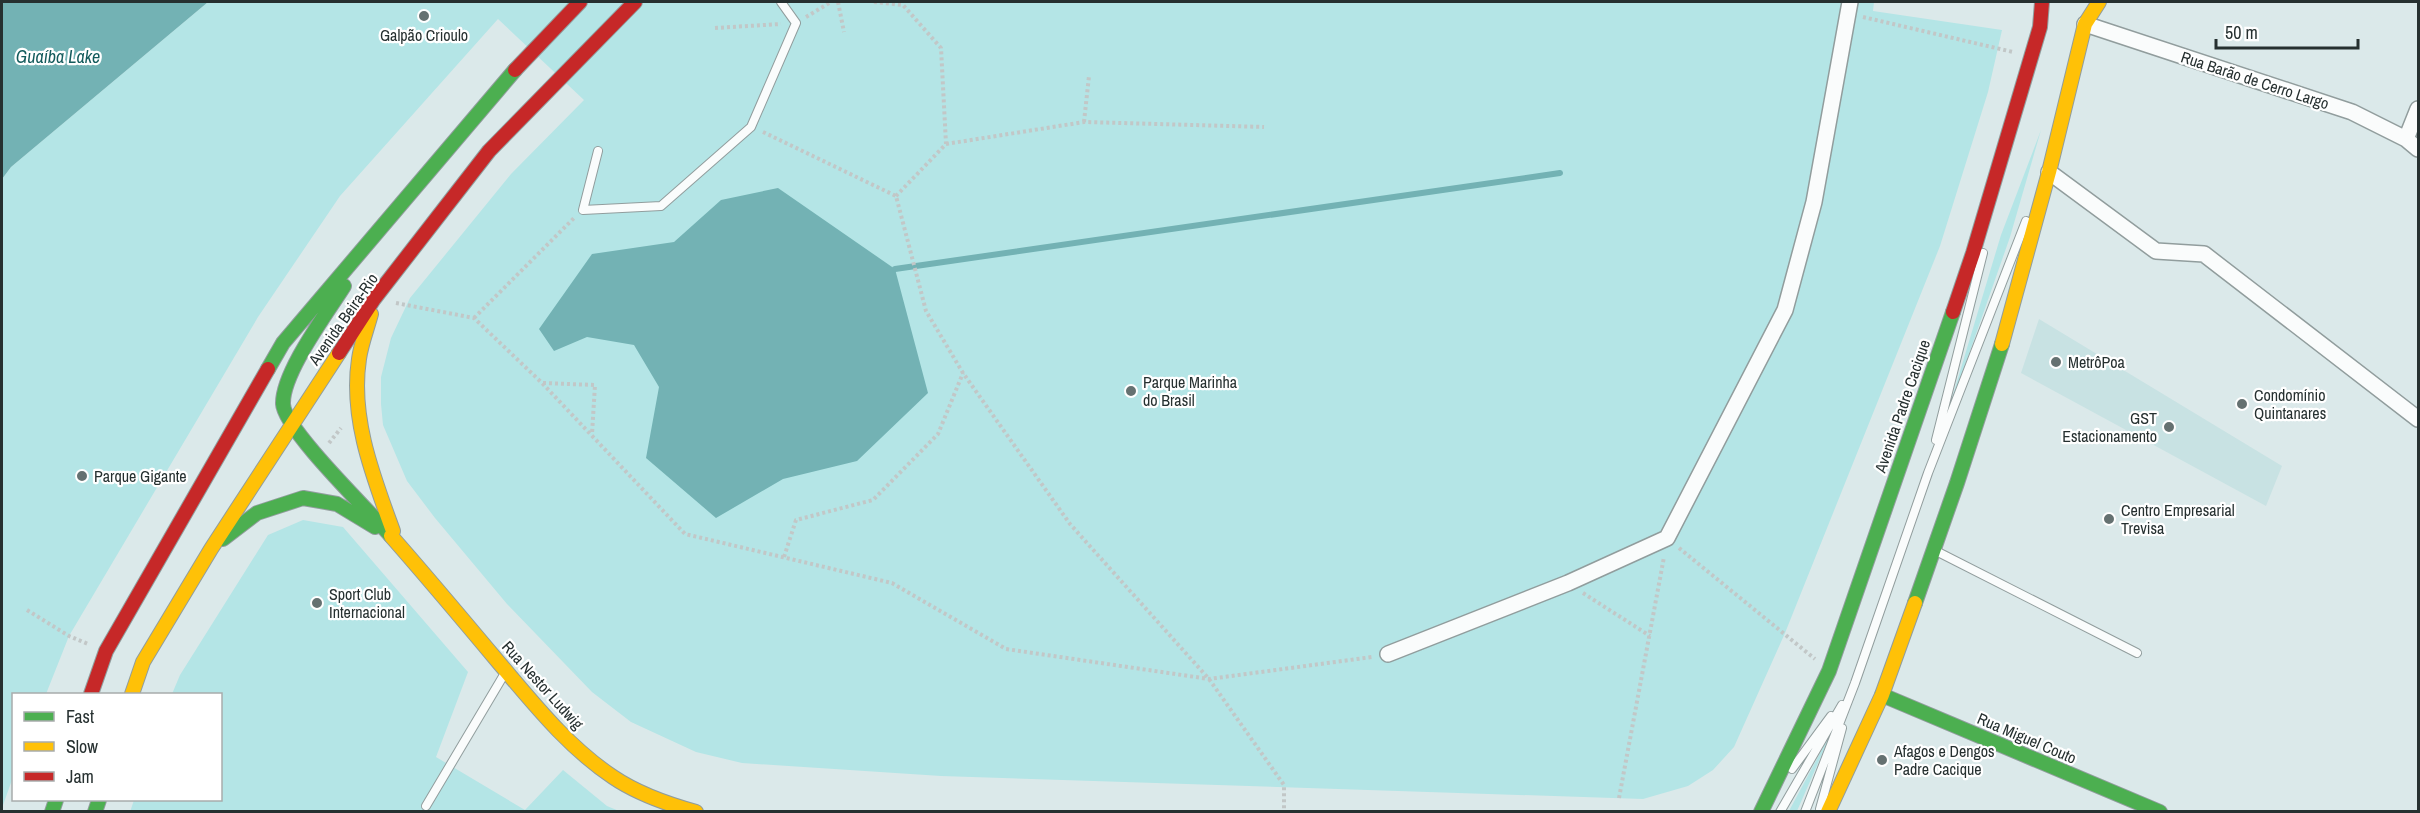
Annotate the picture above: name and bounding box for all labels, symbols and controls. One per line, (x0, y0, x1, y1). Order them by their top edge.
marker: Galpão Crioulo (417, 9, 431, 23)
scale bar (2216, 12, 2358, 50)
text: 50 m (2225, 20, 2258, 45)
place label: Galpão Crioulo (380, 24, 468, 46)
water label: Guaíba Lake (16, 44, 100, 69)
street label: Rua Barão de Cerro Largo (2178, 46, 2332, 114)
street label: Avenida Beira-Rio (303, 269, 383, 370)
street label: Avenida Padre Cacique (1869, 337, 1935, 476)
place label: MetrôPoa (2068, 351, 2126, 373)
marker: MetrôPoa (2049, 355, 2063, 369)
place label: Parque Marinha do Brasil (1143, 371, 1238, 411)
marker: Parque Marinha do Brasil (1124, 384, 1138, 398)
place label: Condomínio Quintanares (2254, 384, 2326, 424)
marker: Condomínio Quintanares (2235, 397, 2249, 411)
place label: GST Estacionamento (2062, 407, 2157, 447)
marker: GST Estacionamento (2162, 420, 2176, 434)
place label: Parque Gigante (94, 465, 187, 487)
marker: Parque Gigante (75, 469, 89, 483)
place label: Centro Empresarial Trevisa (2121, 499, 2235, 539)
marker: Centro Empresarial Trevisa (2102, 512, 2116, 526)
place label: Sport Club Internacional (329, 583, 405, 623)
marker: Sport Club Internacional (310, 596, 324, 610)
street label: Rua Nestor Ludwig (497, 636, 589, 735)
legend (12, 693, 222, 801)
text: Fast (66, 704, 94, 729)
street label: Rua Miguel Couto (1974, 707, 2080, 769)
text: Slow (66, 734, 98, 759)
place label: Afagos e Dengos Padre Cacique (1893, 740, 1995, 780)
marker: Afagos e Dengos Padre Cacique (1875, 753, 1889, 767)
text: Jam (66, 764, 94, 789)

